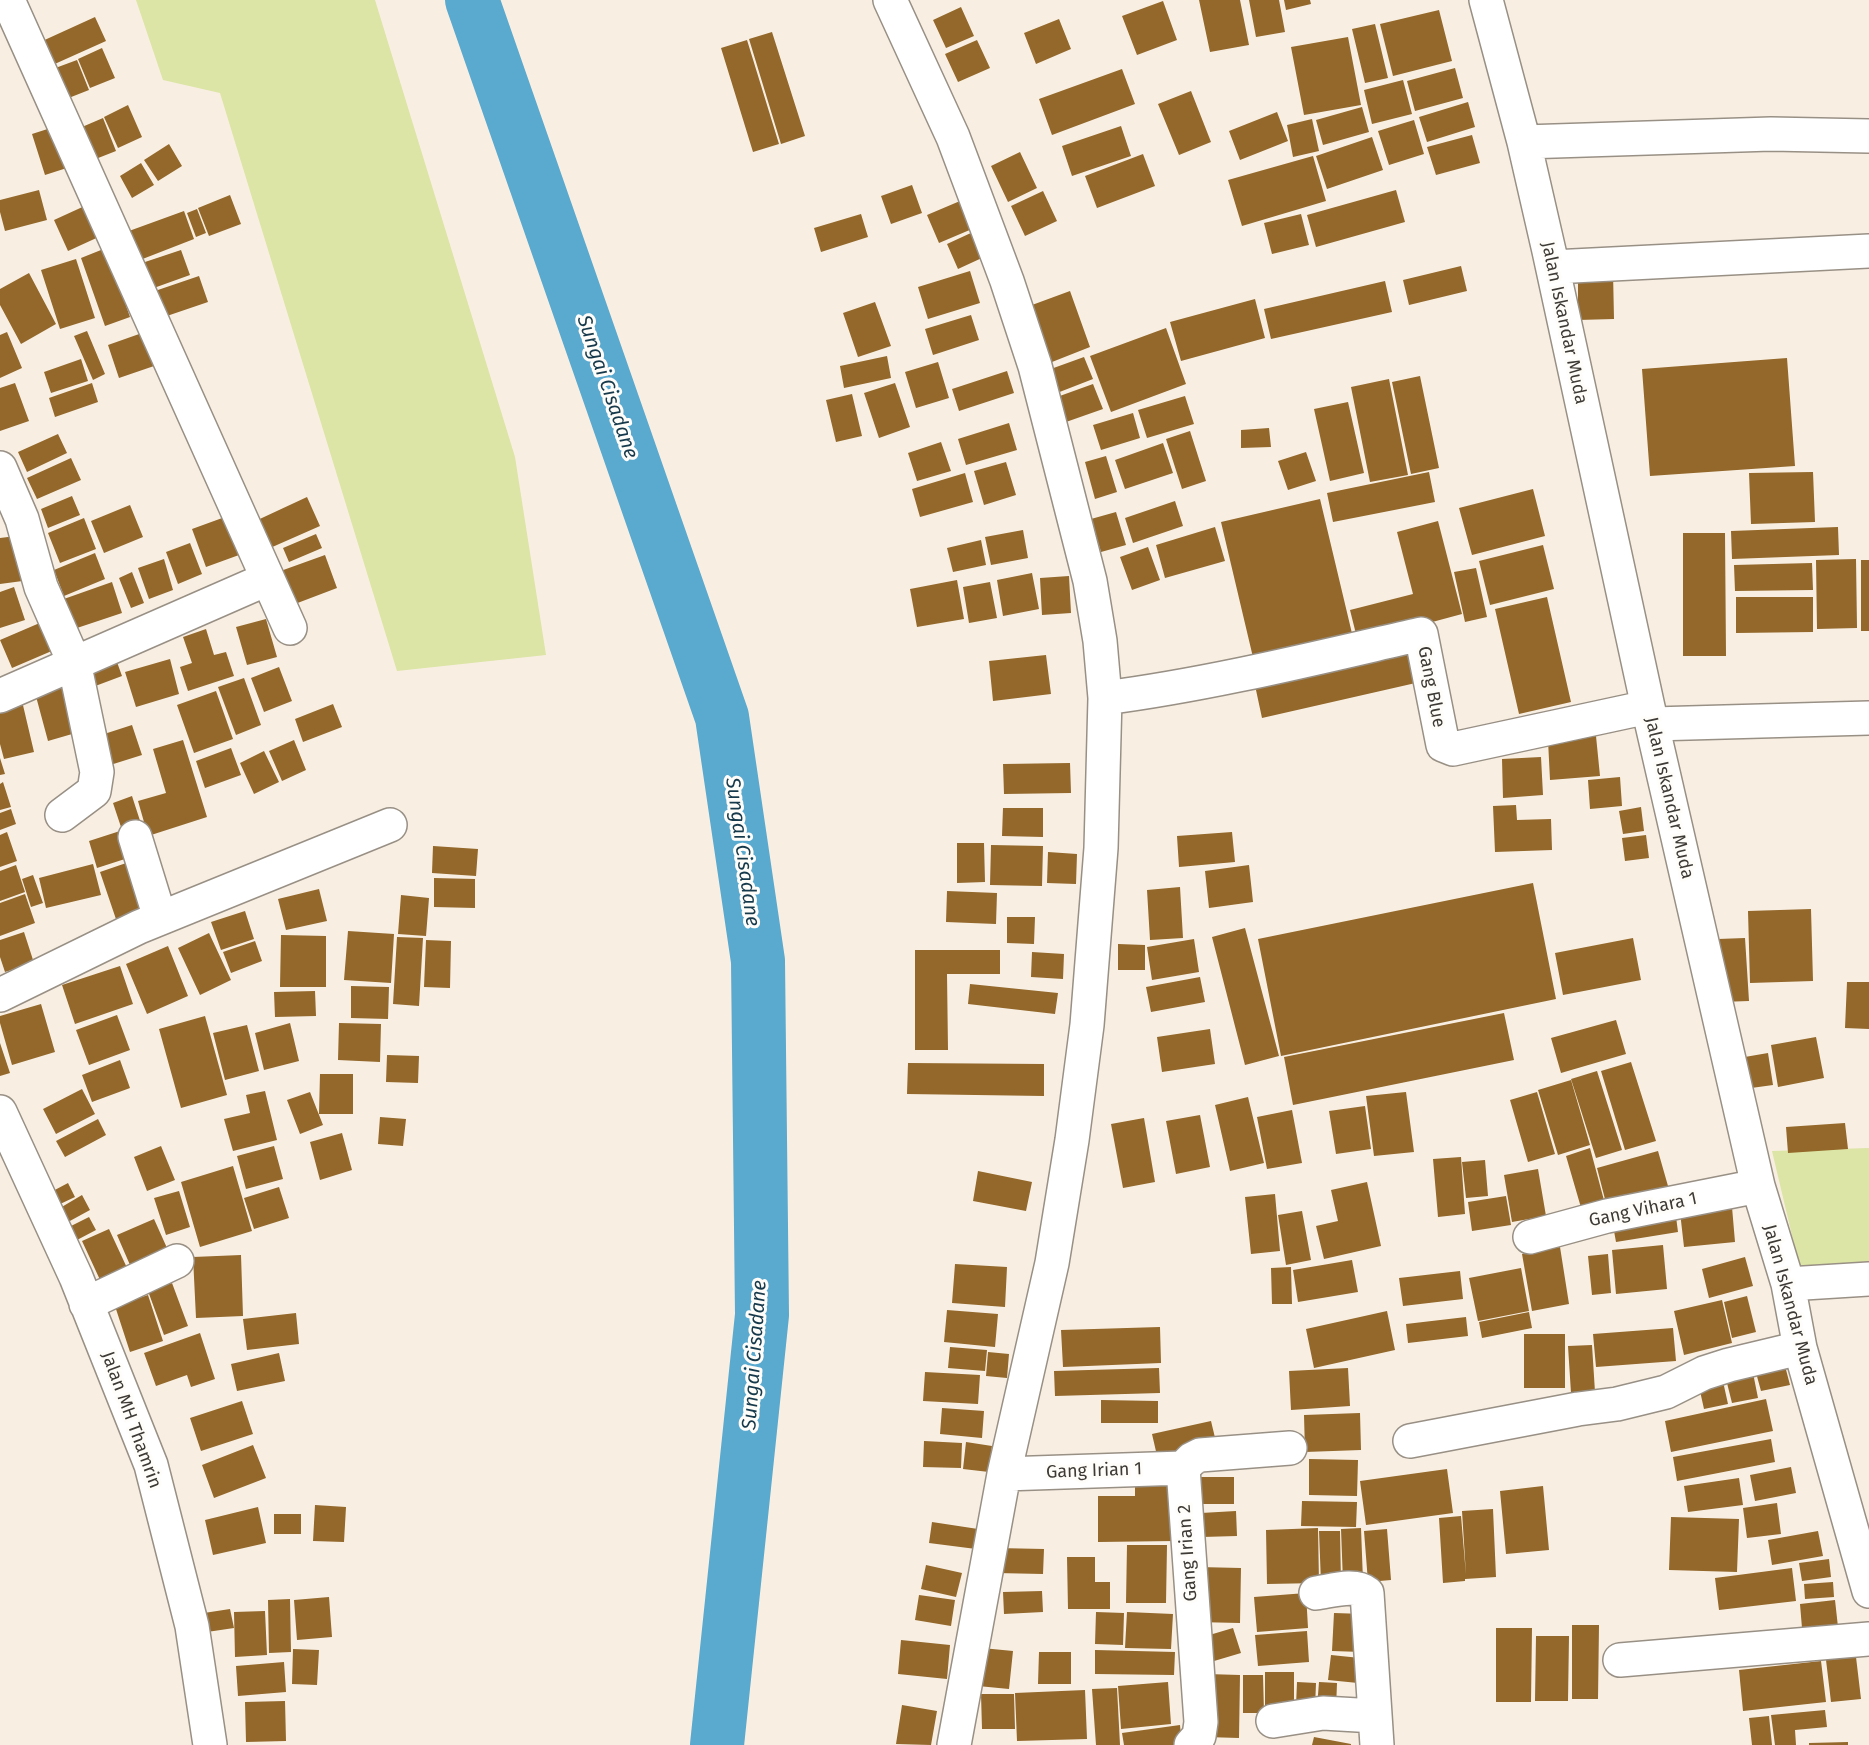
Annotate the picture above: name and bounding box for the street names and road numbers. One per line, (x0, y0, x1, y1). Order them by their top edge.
street label: Jalan Iskandar Muda (1536, 240, 1592, 406)
street label: Gang Blue (1413, 645, 1449, 729)
street label: Jalan Iskandar Muda (1640, 715, 1698, 881)
street label: Gang Vihara 1 (1587, 1188, 1699, 1232)
street label: Jalan Iskandar Muda (1758, 1222, 1822, 1388)
street label: Jalan MH Thamrin (96, 1349, 166, 1491)
street label: Gang Irian 1 (1046, 1459, 1142, 1483)
street label: Gang Irian 2 (1174, 1504, 1202, 1602)

